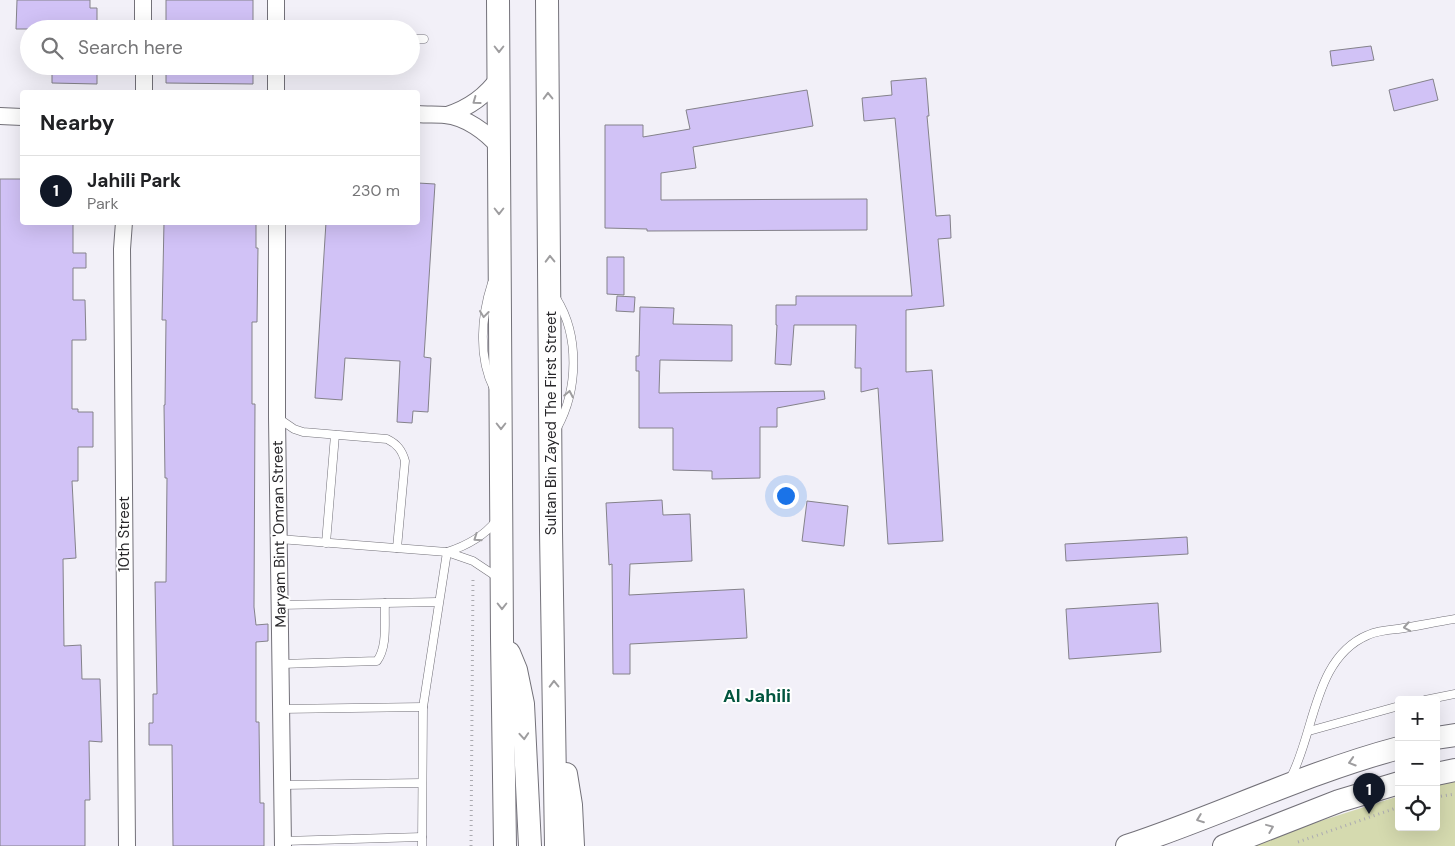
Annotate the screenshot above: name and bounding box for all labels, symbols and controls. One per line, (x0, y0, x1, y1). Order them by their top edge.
search box (20, 20, 420, 75)
icon: search (38, 34, 66, 62)
text: Search here (78, 35, 183, 60)
one-way arrow (494, 45, 504, 53)
one-way arrow (543, 92, 553, 100)
one-way arrow (472, 95, 482, 104)
text: Nearby (40, 109, 114, 137)
text: Jahili Park (87, 168, 181, 193)
text: 1 (53, 180, 59, 201)
text: 230 m (352, 180, 400, 201)
text: Park (87, 193, 119, 214)
one-way arrow (494, 208, 504, 215)
one-way arrow (545, 254, 555, 262)
one-way arrow (479, 311, 490, 319)
street label: Sultan Bin Zayed The First Street (541, 311, 561, 535)
one-way arrow (563, 389, 574, 398)
one-way arrow (496, 422, 506, 430)
street label: Maryam Bint 'Omran Street (267, 440, 291, 628)
your location (773, 483, 799, 509)
street label: 10th Street (114, 496, 134, 572)
one-way arrow (474, 531, 483, 541)
one-way arrow (497, 602, 507, 610)
one-way arrow (1403, 622, 1411, 632)
one-way arrow (548, 679, 559, 687)
district label: Al Jahili (723, 684, 791, 708)
map controls (1395, 696, 1440, 831)
button: + (1395, 696, 1440, 741)
one-way arrow (519, 732, 530, 740)
button: − (1395, 741, 1440, 786)
one-way arrow (1348, 757, 1357, 767)
pin: 1 (1353, 773, 1385, 814)
button: locate (1395, 786, 1440, 831)
one-way arrow (1196, 813, 1205, 823)
one-way arrow (1265, 824, 1274, 834)

